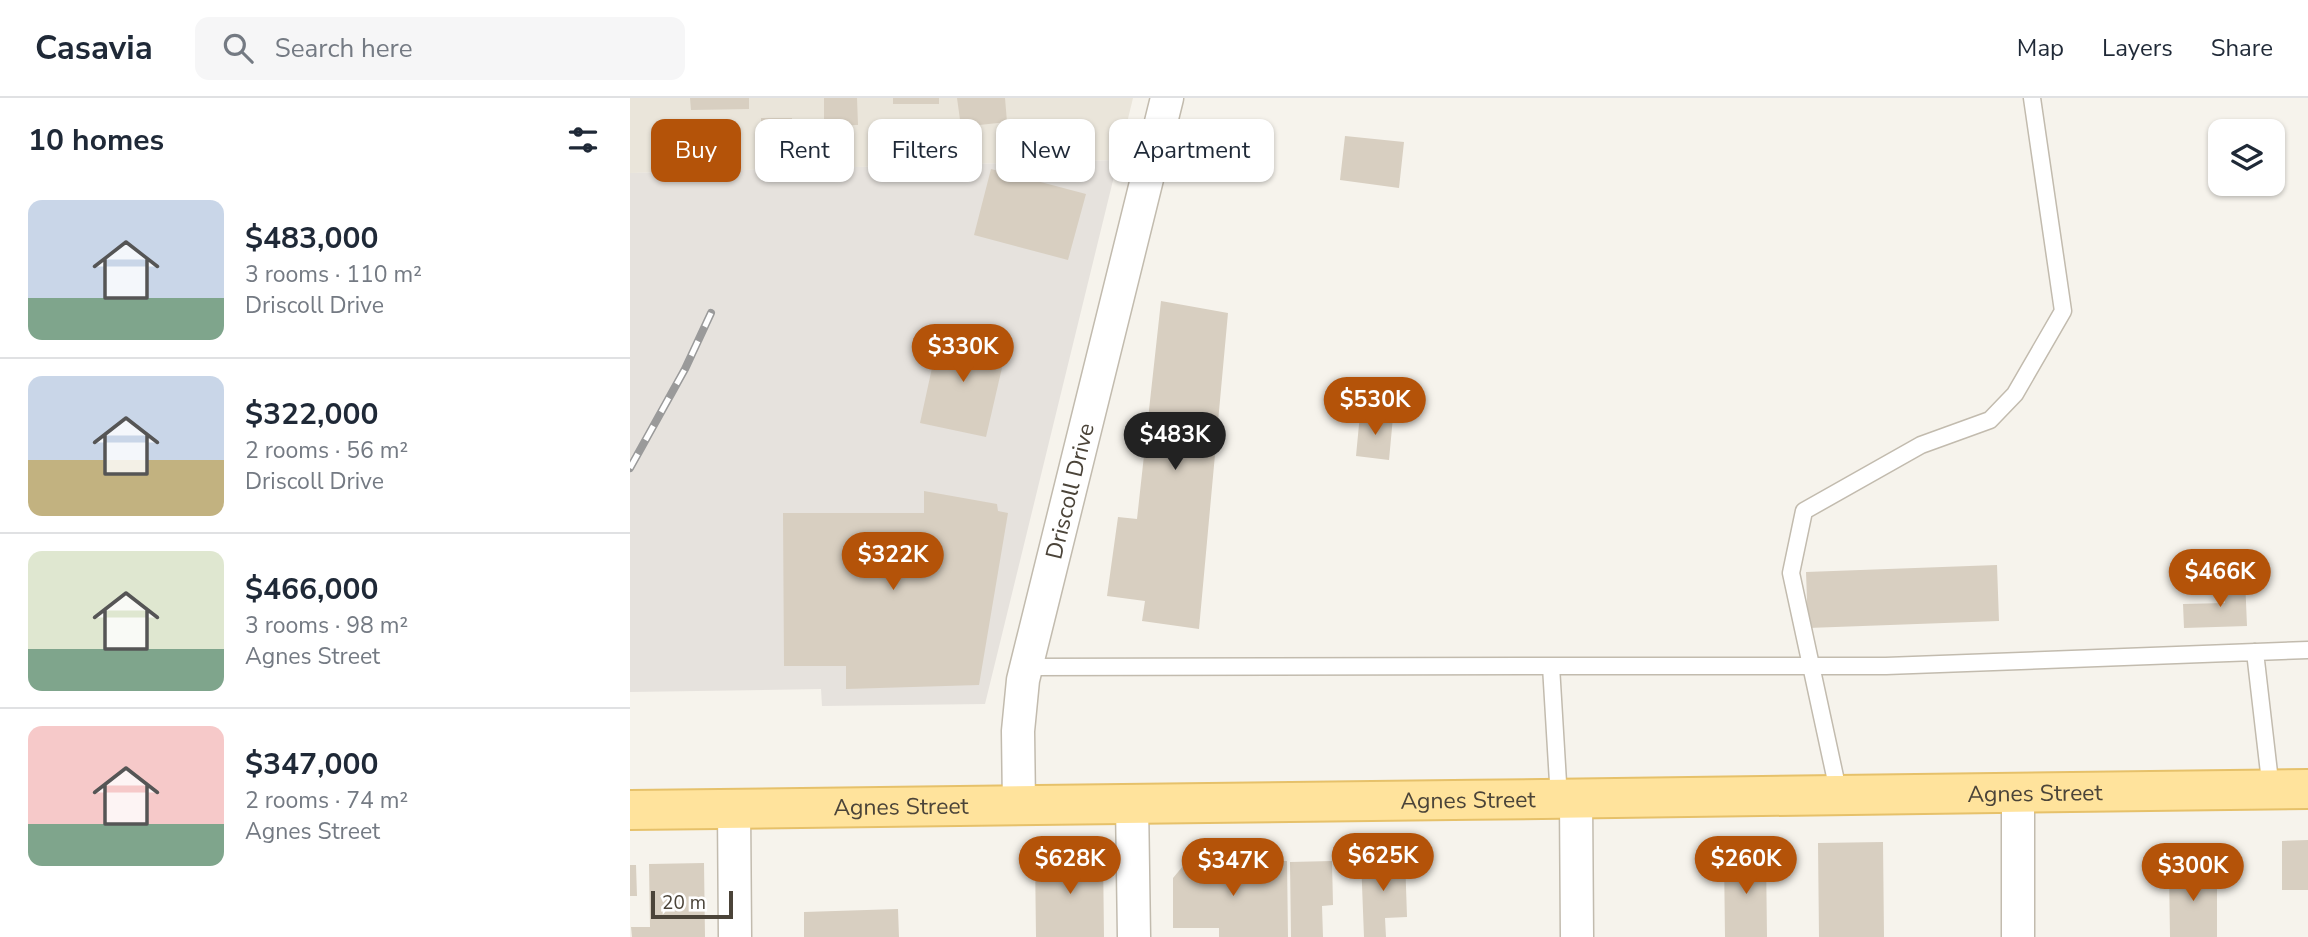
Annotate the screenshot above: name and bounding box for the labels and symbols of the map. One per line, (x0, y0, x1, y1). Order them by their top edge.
pin: $330K (914, 324, 1012, 384)
pin: $530K (1326, 378, 1424, 437)
pin: $483K (1126, 412, 1224, 472)
street label: Driscoll Drive (1038, 420, 1102, 562)
pin: $322K (844, 532, 942, 592)
pin: $466K (2171, 550, 2269, 609)
street label: Agnes Street (1967, 777, 2104, 809)
street label: Agnes Street (1400, 784, 1537, 816)
street label: Agnes Street (833, 790, 970, 823)
pin: $625K (1334, 834, 1432, 893)
pin: $628K (1021, 836, 1119, 896)
pin: $260K (1697, 836, 1795, 896)
pin: $347K (1184, 838, 1282, 898)
pin: $300K (2144, 844, 2242, 903)
scale bar (651, 888, 733, 920)

